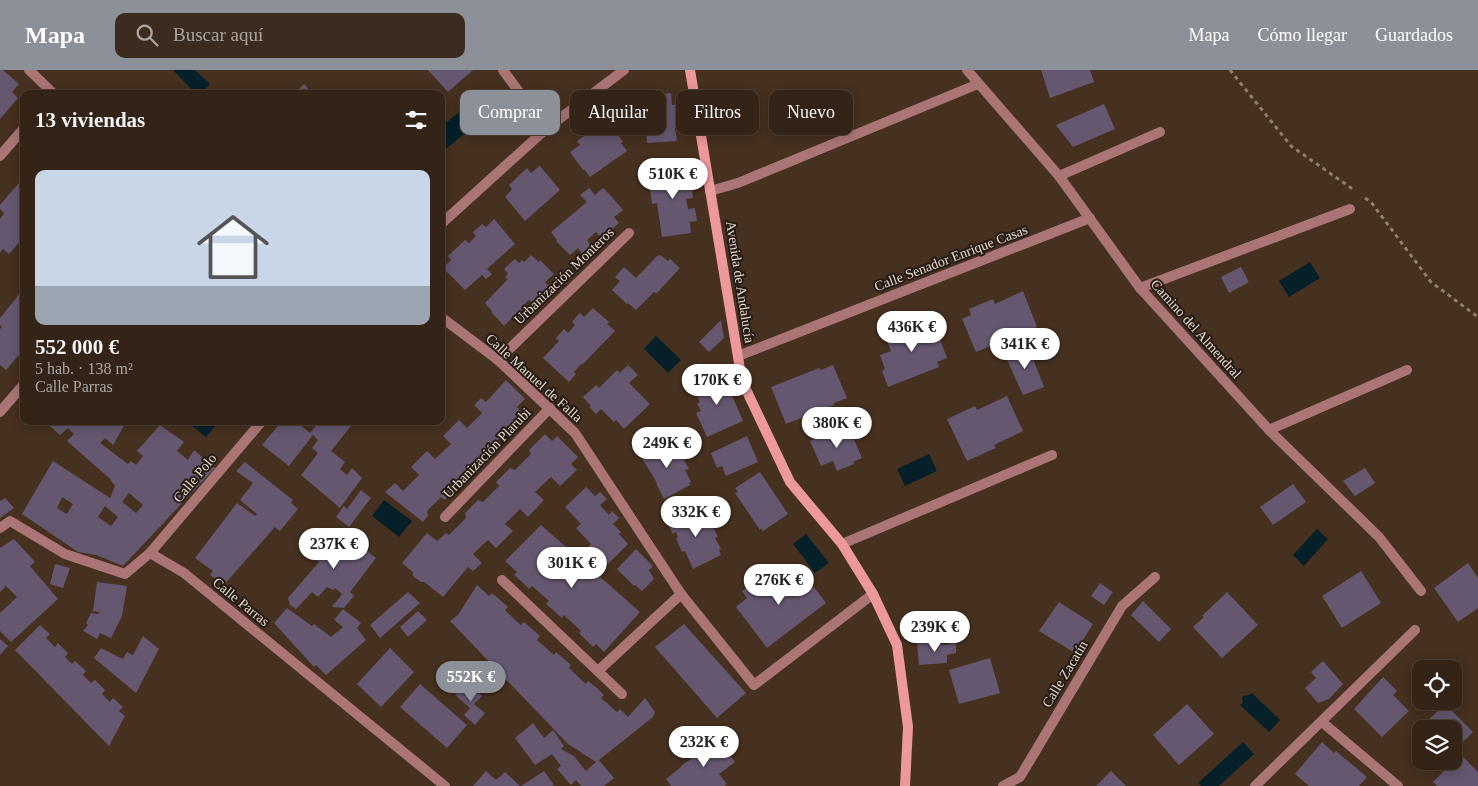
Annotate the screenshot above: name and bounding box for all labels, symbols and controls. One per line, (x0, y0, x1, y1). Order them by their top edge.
search box (115, 13, 465, 58)
icon: search (133, 21, 161, 49)
text: Mapa (25, 22, 85, 48)
text: Buscar aquí (173, 24, 263, 45)
text: Mapa (1189, 25, 1230, 45)
text: Cómo llegar (1258, 25, 1347, 45)
text: Guardados (1375, 25, 1453, 45)
chip: Comprar (460, 90, 560, 135)
chip: Alquilar (570, 90, 666, 135)
chip: Filtros (676, 90, 759, 135)
chip: Nuevo (769, 90, 853, 135)
icon: filters (402, 106, 430, 134)
text: 13 viviendas (35, 108, 145, 132)
pin: 510K € (632, 158, 714, 200)
text: 510K € (649, 165, 697, 182)
icon: home (188, 202, 278, 292)
street label: Avenida de Andalucía (723, 220, 757, 345)
street label: Calle Senador Enrique Casas (872, 222, 1030, 294)
street label: Urbanización Monteros (511, 225, 617, 327)
street label: Camino del Almendral (1148, 277, 1244, 381)
pin: 436K € (871, 310, 953, 353)
text: 436K € (888, 318, 936, 335)
pin: 341K € (984, 328, 1066, 370)
street label: Calle Manuel de Falla (483, 331, 586, 426)
text: 552 000 € (35, 335, 119, 359)
text: 341K € (1001, 335, 1049, 352)
text: 5 hab. · 138 m² (35, 360, 133, 377)
pin: 170K € (676, 364, 758, 406)
text: 170K € (693, 371, 741, 388)
text: Calle Parras (35, 378, 113, 395)
street label: Urbanización Plarubi (440, 405, 534, 501)
pin: 380K € (796, 406, 878, 449)
text: 380K € (813, 414, 861, 431)
pin: 249K € (626, 426, 708, 469)
text: 249K € (643, 434, 691, 451)
street label: Calle Polo (170, 451, 220, 505)
pin: 332K € (655, 496, 737, 538)
text: 332K € (672, 503, 720, 520)
pin: 237K € (293, 528, 375, 570)
text: 237K € (310, 535, 358, 552)
pin: 301K € (531, 546, 613, 589)
text: 301K € (548, 554, 596, 571)
pin: 276K € (738, 564, 820, 606)
text: 276K € (755, 571, 803, 588)
street label: Calle Parras (210, 575, 272, 629)
pin: 239K € (894, 610, 976, 653)
text: 239K € (911, 618, 959, 635)
street label: Calle Zacatín (1039, 638, 1091, 710)
pin: 552K € (430, 660, 512, 703)
map controls (1412, 660, 1462, 770)
button: locate (1412, 660, 1462, 710)
text: 552K € (447, 668, 495, 685)
button: layers (1412, 720, 1462, 770)
pin: 232K € (663, 726, 745, 768)
text: 232K € (680, 733, 728, 750)

